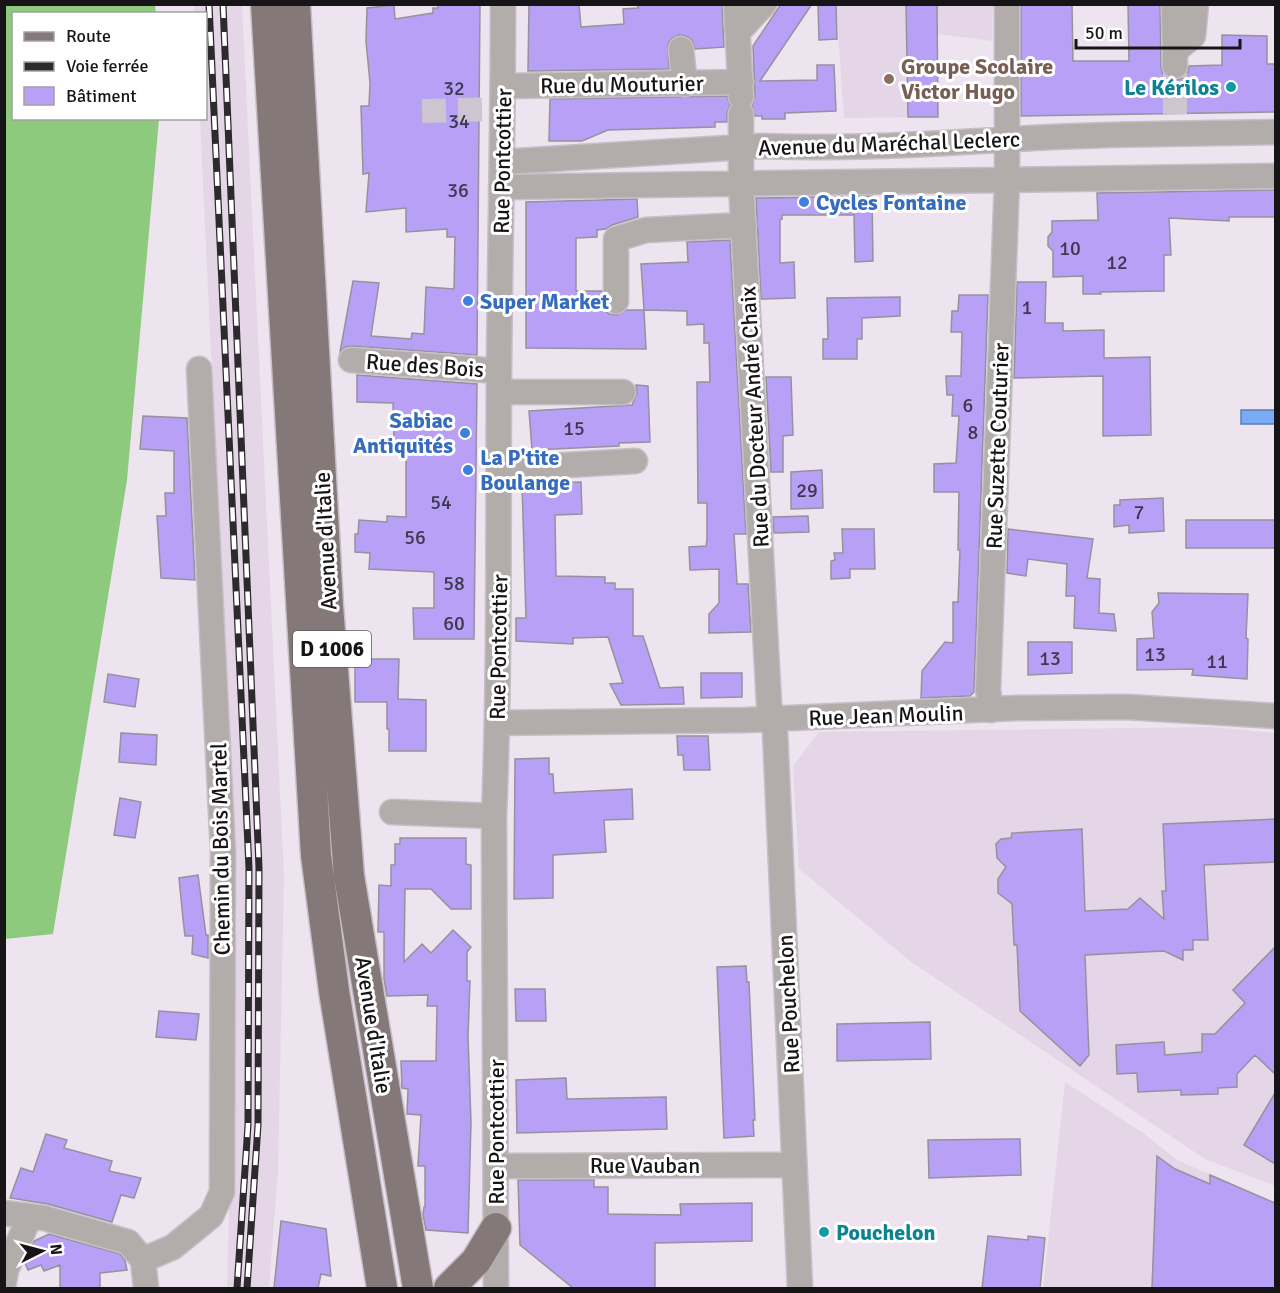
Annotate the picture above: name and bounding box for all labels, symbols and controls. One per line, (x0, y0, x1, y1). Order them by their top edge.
legend (12, 12, 207, 120)
scale bar (1076, 12, 1240, 50)
text: 50 m (1085, 22, 1123, 44)
text: Route (66, 25, 111, 47)
place label: Groupe Scolaire Victor Hugo (901, 53, 1053, 105)
text: Voie ferrée (66, 55, 148, 77)
street label: Rue du Mouturier (540, 70, 704, 99)
marker: Groupe Scolaire Victor Hugo (882, 72, 896, 86)
place label: Le Kérilos (1124, 74, 1219, 101)
house number: 32 (443, 76, 465, 101)
marker: Le Kérilos (1224, 80, 1238, 94)
text: Bâtiment (66, 85, 137, 107)
street label: Rue Pontcottier (488, 88, 517, 234)
house number: 34 (448, 109, 470, 134)
street label: Avenue du Maréchal Leclerc (758, 125, 1021, 162)
house number: 36 (447, 178, 469, 203)
place label: Cycles Fontaine (816, 189, 966, 216)
marker: Cycles Fontaine (797, 195, 811, 209)
house number: 10 (1059, 236, 1081, 261)
house number: 12 (1106, 250, 1128, 275)
street label: Rue du Docteur André Chaix (734, 286, 775, 548)
place label: Super Market (480, 288, 609, 315)
marker: Super Market (461, 294, 475, 308)
house number: 1 (1022, 295, 1032, 320)
street label: Rue Suzette Couturier (980, 342, 1015, 550)
street label: Rue des Bois (365, 348, 485, 383)
house number: 6 (963, 393, 973, 418)
place label: Sabiac Antiquités (353, 407, 453, 459)
house number: 15 (563, 416, 585, 441)
house number: 8 (968, 420, 978, 445)
marker: Sabiac Antiquités (458, 426, 472, 440)
place label: La P'tite Boulange (480, 444, 570, 496)
marker: La P'tite Boulange (461, 463, 475, 477)
street label: Avenue d'Italie (308, 471, 343, 611)
house number: 29 (796, 478, 818, 503)
house number: 54 (430, 490, 452, 515)
house number: 7 (1134, 500, 1144, 525)
house number: 56 (404, 525, 426, 550)
house number: 58 (443, 571, 465, 596)
street label: Rue Pontcottier (484, 574, 513, 720)
house number: 60 (443, 611, 465, 636)
road number: D 1006 (293, 631, 371, 667)
house number: 13 (1144, 642, 1166, 667)
house number: 13 (1039, 646, 1061, 671)
house number: 11 (1206, 649, 1228, 674)
street label: Rue Jean Moulin (808, 699, 964, 732)
street label: Chemin du Bois Martel (205, 742, 236, 956)
street label: Rue Pouchelon (771, 934, 806, 1074)
street label: Avenue d'Italie (349, 955, 398, 1096)
street label: Rue Pontcottier (483, 1059, 510, 1205)
street label: Rue Vauban (590, 1152, 700, 1179)
place label: Pouchelon (836, 1219, 935, 1246)
north arrow (12, 1221, 72, 1281)
marker: Pouchelon (817, 1225, 831, 1239)
text: N (45, 1243, 66, 1256)

